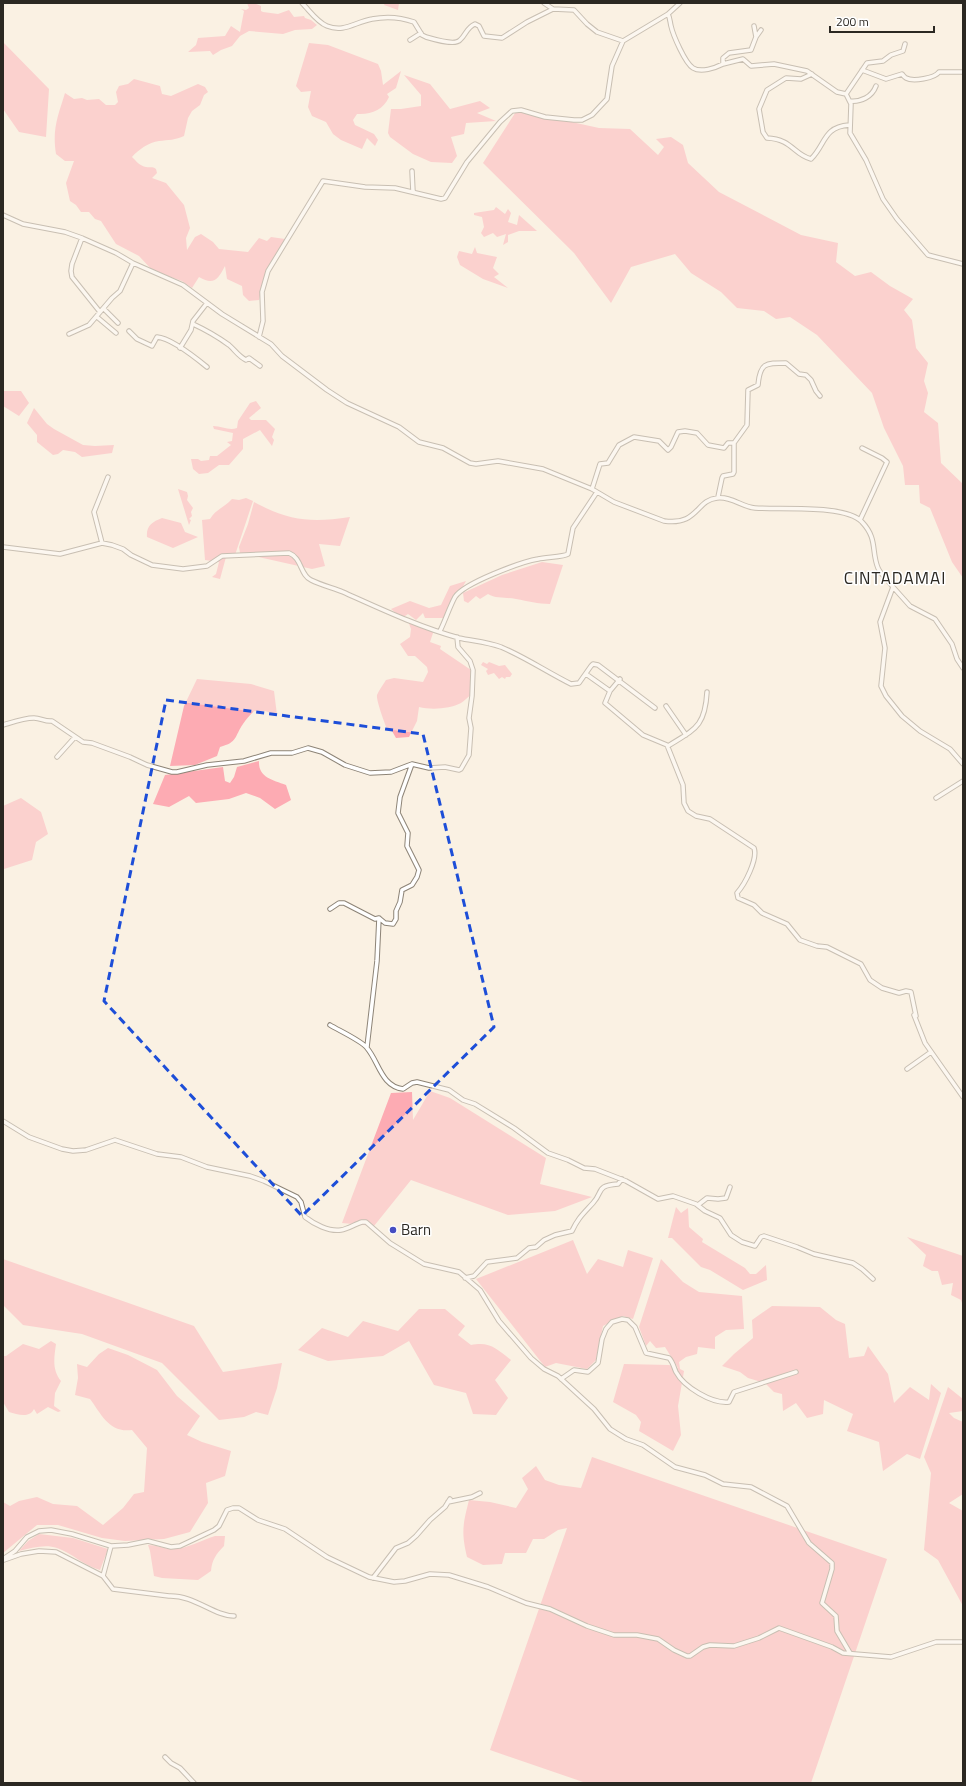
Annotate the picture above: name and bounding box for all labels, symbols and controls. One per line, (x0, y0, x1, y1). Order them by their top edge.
scale bar (830, 8, 934, 34)
text: 200 m (836, 12, 869, 31)
district label: CINTADAMAI (844, 565, 946, 591)
place label: Barn (401, 1218, 431, 1241)
marker: Barn (388, 1225, 398, 1235)

